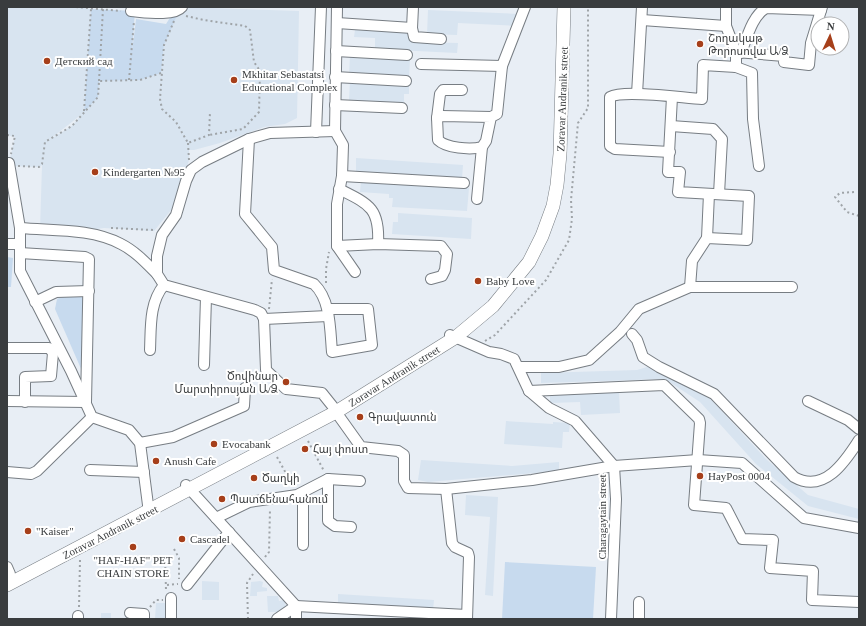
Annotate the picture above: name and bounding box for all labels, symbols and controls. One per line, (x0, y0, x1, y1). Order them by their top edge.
north arrow (810, 16, 850, 56)
text: N (826, 20, 835, 32)
place label: Շողակաթ Թորոսովա Ա/Ձ (708, 32, 789, 58)
marker: Շողակաթ Թորոսովա Ա/Ձ (695, 39, 705, 49)
street label: Zoravar Andranik street (554, 46, 570, 152)
place label: Детский сад (55, 55, 113, 67)
marker: Детский сад (42, 56, 52, 66)
place label: Mkhitar Sebastatsi Educational Complex (242, 68, 338, 93)
marker: Mkhitar Sebastatsi Educational Complex (229, 75, 239, 85)
place label: Kindergarten №95 (103, 166, 186, 178)
marker: Kindergarten №95 (90, 167, 100, 177)
place label: Baby Love (486, 275, 535, 287)
marker: Baby Love (473, 276, 483, 286)
street label: Zoravar Andranik street (346, 343, 442, 409)
place label: Ծովինար Մարտիրոսյան Ա/Ձ (175, 370, 278, 396)
marker: Ծովինար Մարտիրոսյան Ա/Ձ (281, 377, 291, 387)
place label: Գրավատուն (368, 411, 437, 424)
marker: Գրավատուն (355, 412, 365, 422)
place label: Evocabank (222, 438, 271, 450)
marker: Evocabank (209, 439, 219, 449)
place label: Հայ փոստ (313, 443, 368, 456)
marker: Հայ փոստ (300, 444, 310, 454)
place label: Anush Cafe (164, 455, 216, 467)
marker: Anush Cafe (151, 456, 161, 466)
place label: HayPost 0004 (708, 470, 771, 482)
marker: HayPost 0004 (695, 471, 705, 481)
place label: Ծաղկի (262, 472, 300, 485)
marker: Ծաղկի (249, 473, 259, 483)
street label: Charagaytain street (596, 474, 608, 560)
place label: Պատճենահանում (230, 493, 329, 505)
marker: Պատճենահանում (217, 494, 227, 504)
street label: Zoravar Andranik street (60, 503, 160, 561)
place label: "Kaiser" (36, 525, 74, 537)
marker: "Kaiser" (23, 526, 33, 536)
place label: Cascadel (190, 533, 230, 545)
marker: Cascadel (177, 534, 187, 544)
marker: "HAF-HAF" PET CHAIN STORE (128, 542, 138, 552)
place label: "HAF-HAF" PET CHAIN STORE (94, 554, 173, 579)

